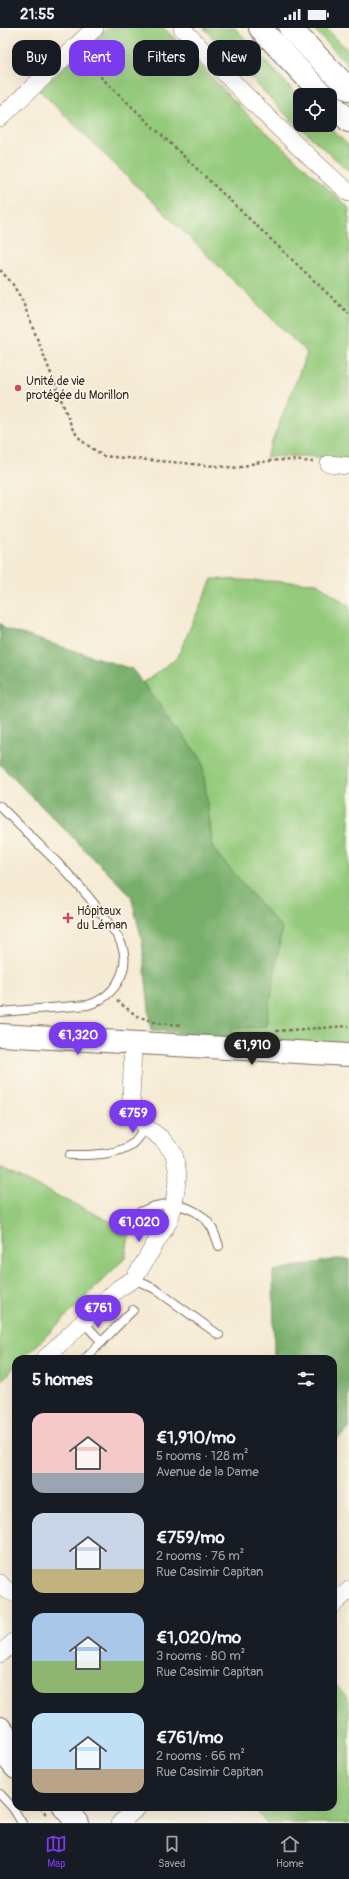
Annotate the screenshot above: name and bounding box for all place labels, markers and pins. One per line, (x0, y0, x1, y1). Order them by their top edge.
place label: Unité de vie protégée du Morillon (26, 374, 129, 403)
marker: Unité de vie protégée du Morillon (13, 383, 23, 393)
place label: Hôpitaux du Léman (77, 904, 128, 933)
marker: Hôpitaux du Léman (62, 912, 74, 924)
pin: €1,320 (45, 1022, 111, 1056)
pin: €1,910 (219, 1032, 285, 1066)
pin: €759 (109, 1100, 157, 1134)
pin: €1,020 (106, 1209, 172, 1243)
pin: €761 (74, 1295, 122, 1329)

